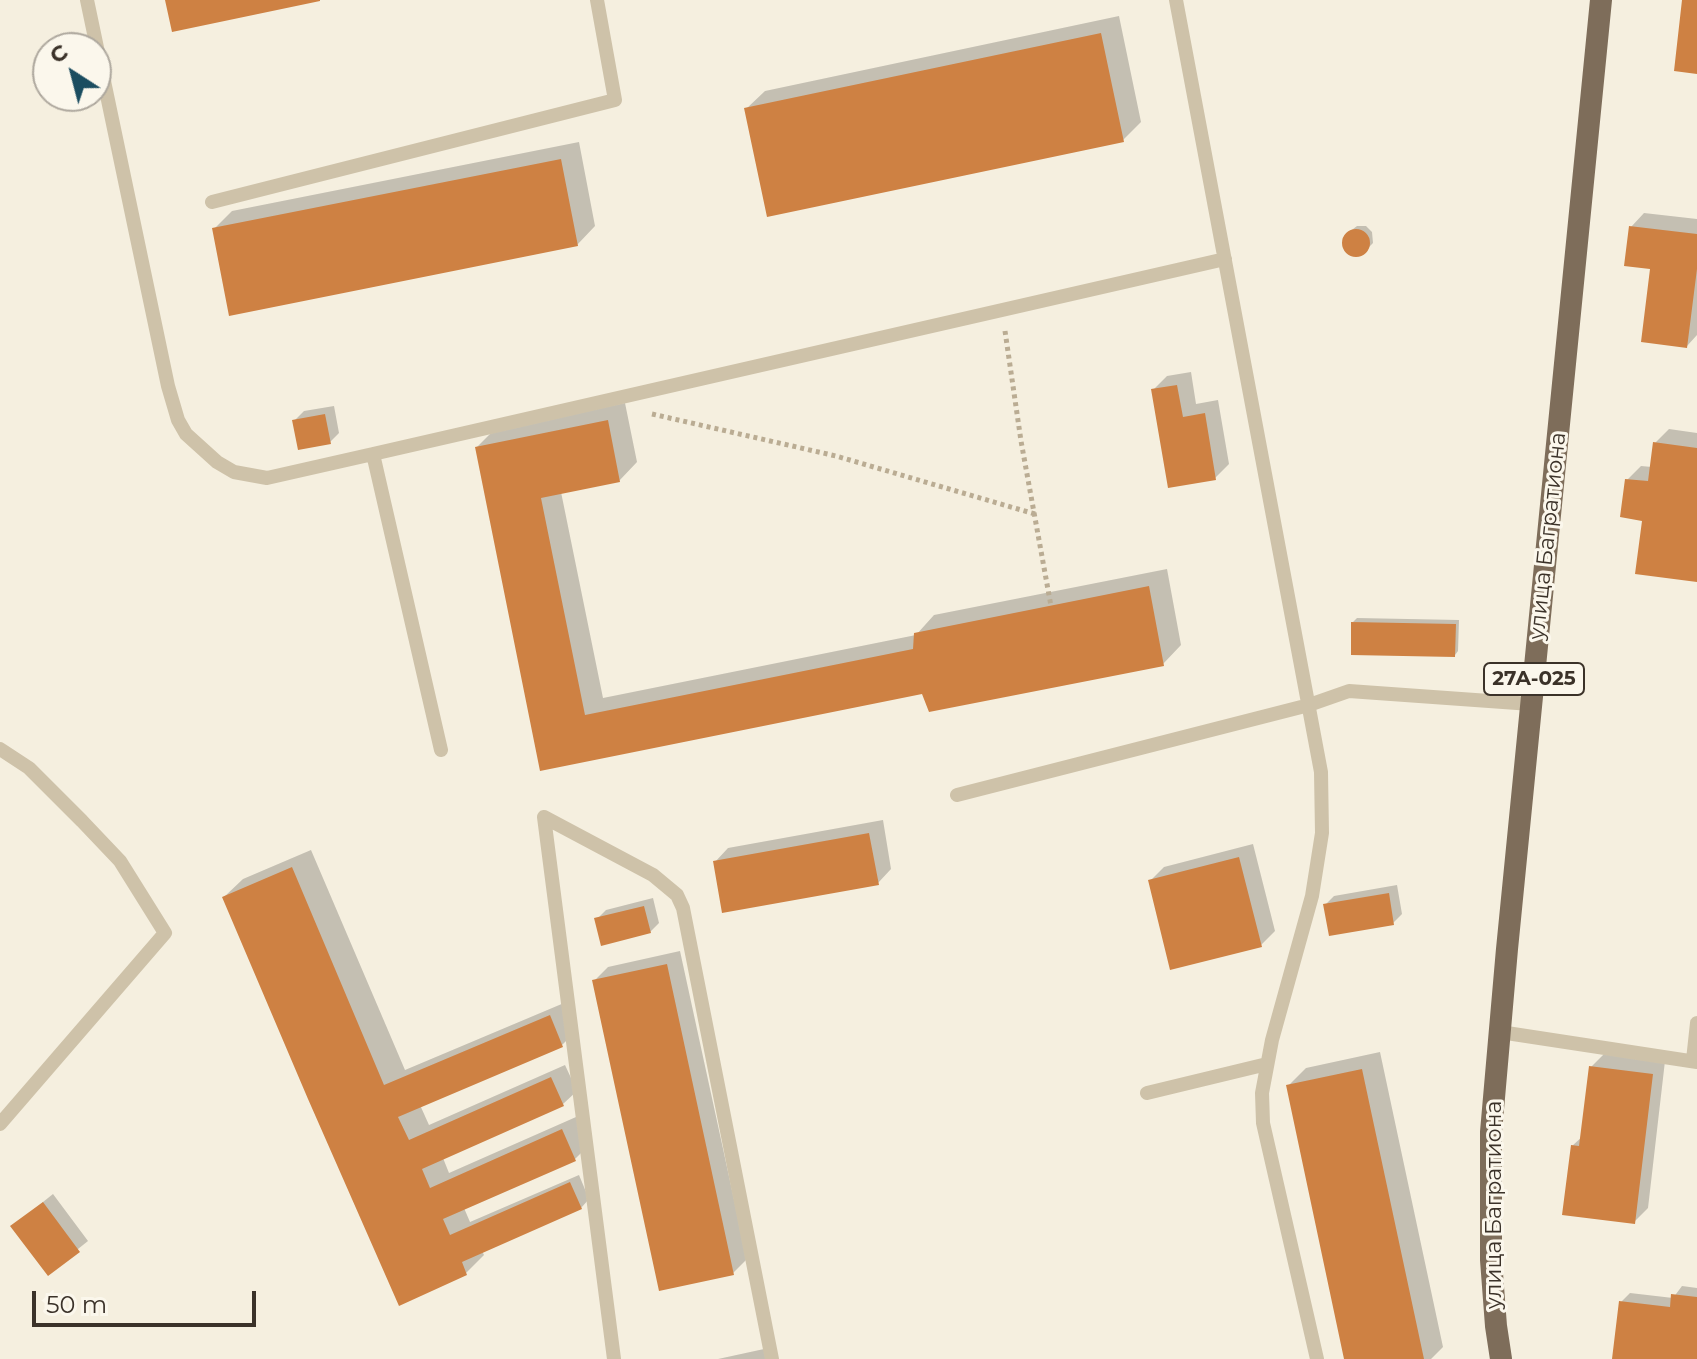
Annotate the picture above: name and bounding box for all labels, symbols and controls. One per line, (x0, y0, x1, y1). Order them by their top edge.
north arrow (32, 32, 112, 112)
text: С (44, 38, 73, 69)
street label: улица Багратиона (1524, 431, 1572, 641)
road number: 27А-025 (1484, 663, 1584, 695)
street label: улица Багратиона (1482, 1101, 1508, 1309)
scale bar (36, 1275, 260, 1325)
text: 50 m (46, 1290, 107, 1319)

